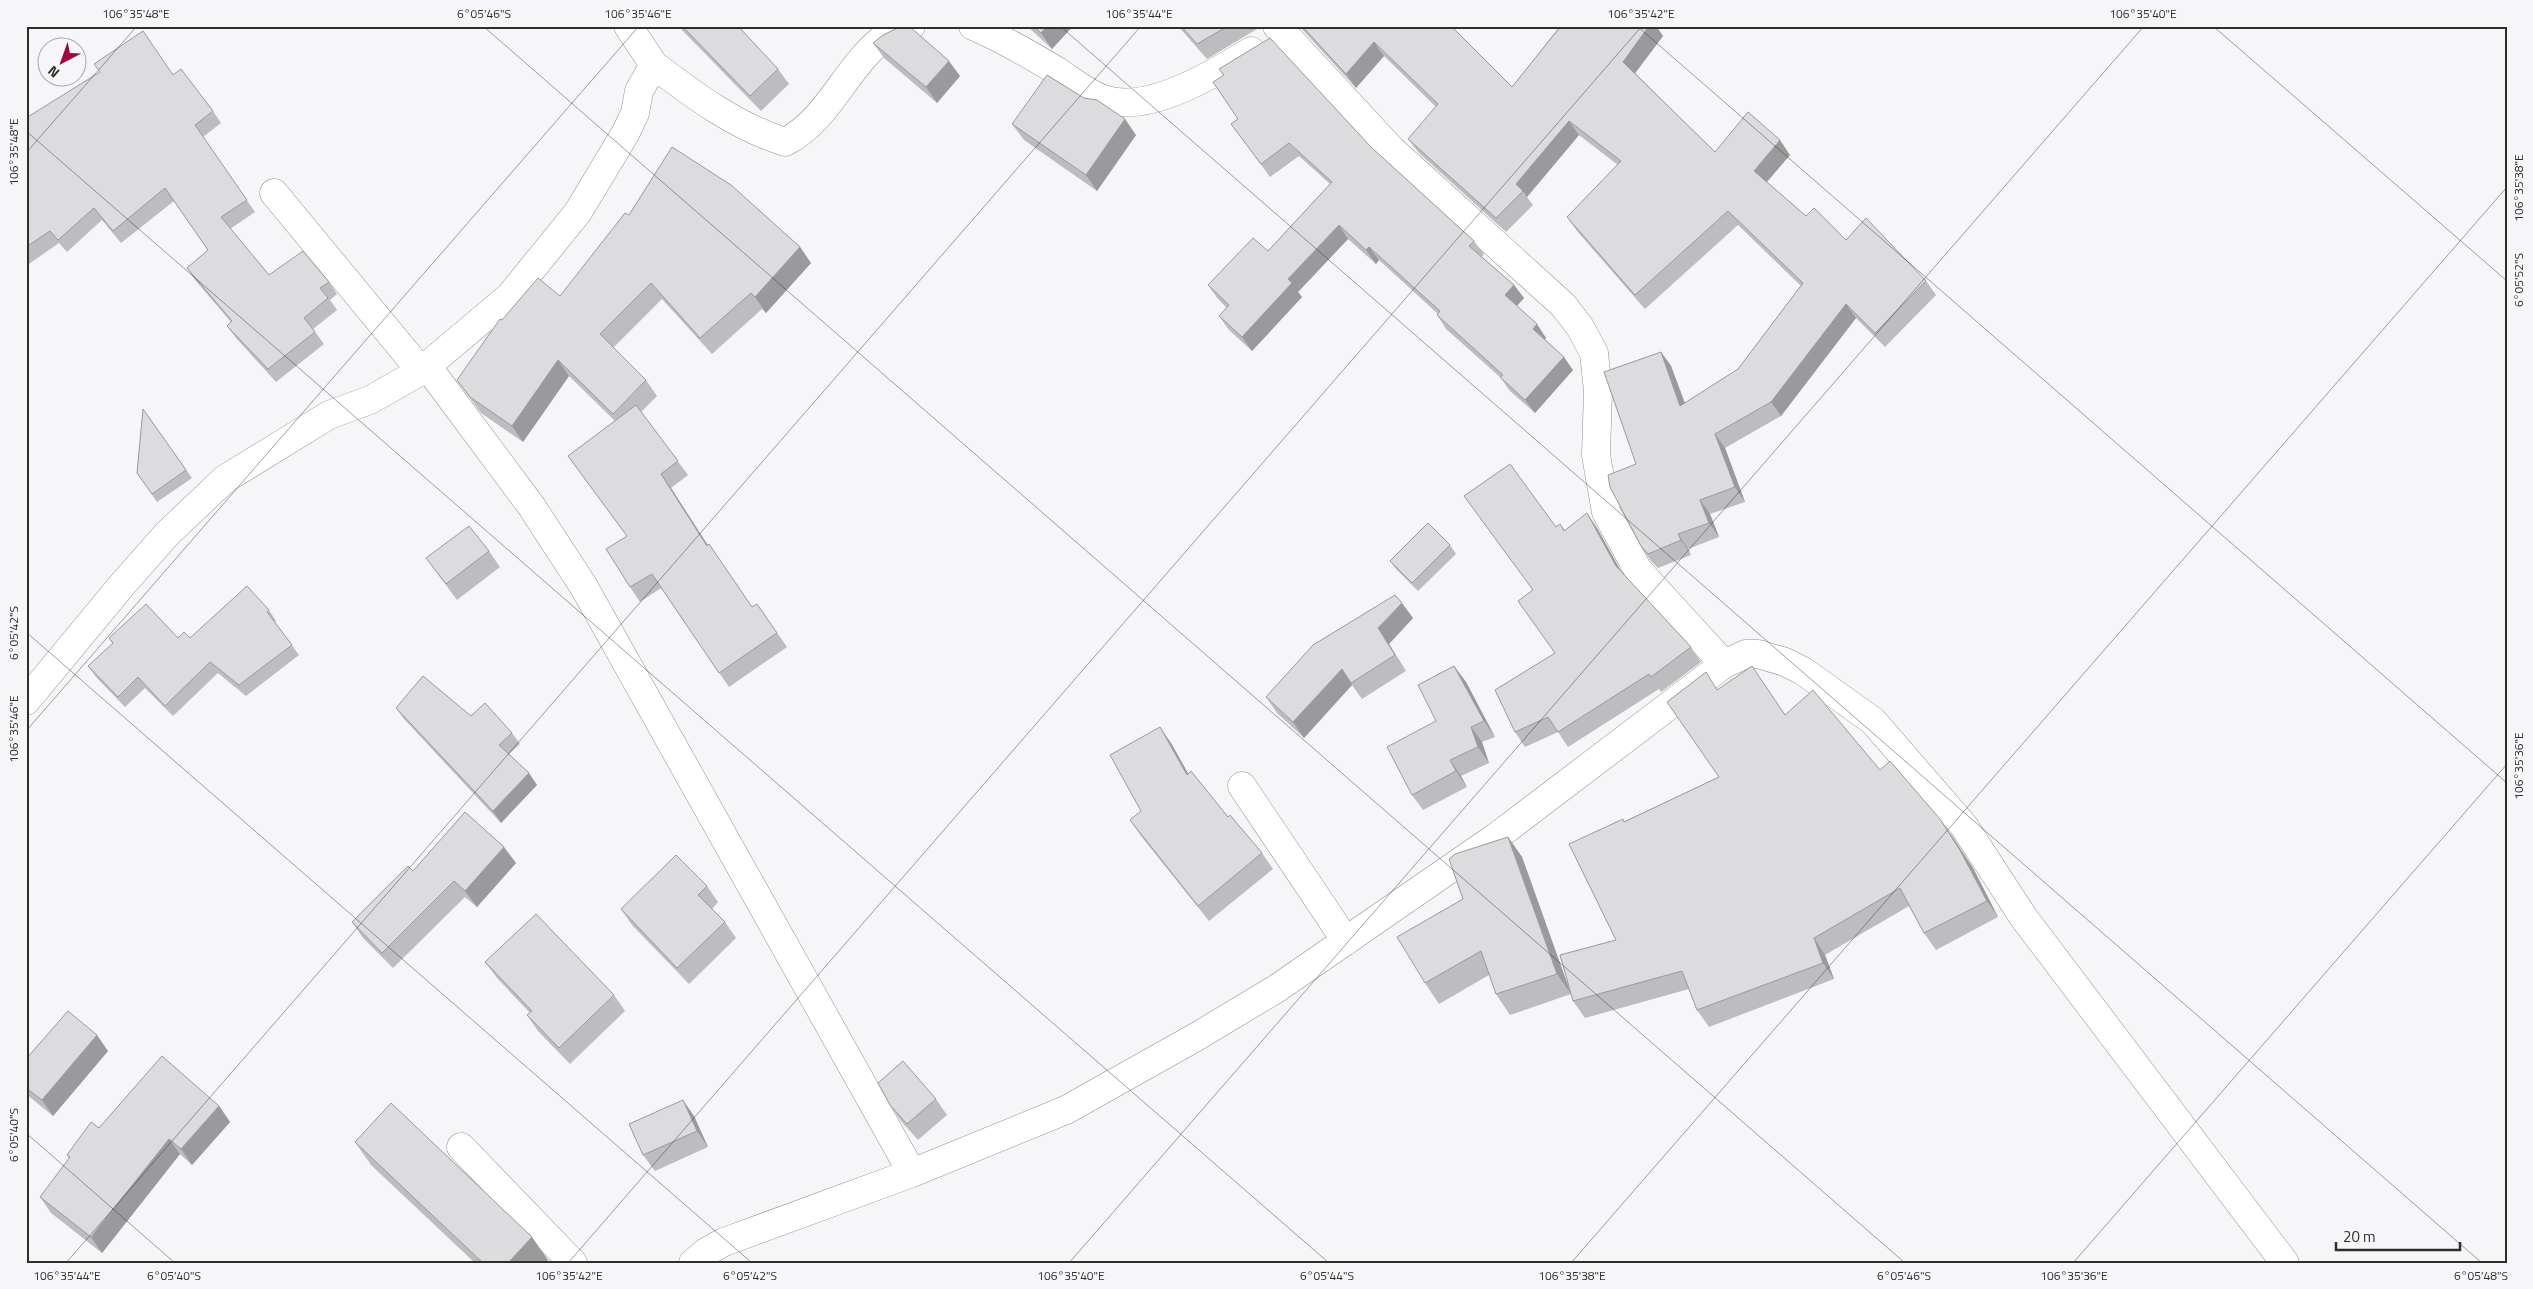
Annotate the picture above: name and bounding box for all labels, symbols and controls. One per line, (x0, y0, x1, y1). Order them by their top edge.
text: 106°35'48"E (102, 4, 170, 23)
text: 6°05'46"S (457, 4, 511, 23)
text: 106°35'46"E (604, 4, 672, 23)
text: 106°35'44"E (1105, 4, 1173, 23)
text: 106°35'42"E (1607, 4, 1675, 23)
text: 106°35'40"E (2109, 4, 2177, 23)
north arrow (38, 38, 88, 88)
text: N (43, 61, 64, 83)
text: 106°35'48"E (4, 118, 23, 186)
text: 106°35'38"E (2509, 154, 2528, 222)
text: 6°05'52"S (2509, 253, 2528, 307)
text: 6°05'42"S (4, 606, 23, 660)
text: 106°35'46"E (4, 695, 23, 763)
text: 106°35'36"E (2509, 732, 2528, 800)
text: 6°05'40"S (4, 1108, 23, 1162)
scale bar (2336, 1219, 2459, 1251)
text: 20 m (2343, 1225, 2376, 1248)
text: 106°35'44"E (33, 1266, 101, 1285)
text: 6°05'40"S (147, 1266, 201, 1285)
text: 106°35'42"E (535, 1266, 603, 1285)
text: 6°05'42"S (723, 1266, 777, 1285)
text: 106°35'40"E (1037, 1266, 1105, 1285)
text: 6°05'44"S (1300, 1266, 1354, 1285)
text: 106°35'38"E (1538, 1266, 1606, 1285)
text: 6°05'46"S (1877, 1266, 1931, 1285)
text: 106°35'36"E (2040, 1266, 2108, 1285)
text: 6°05'48"S (2454, 1266, 2508, 1285)

